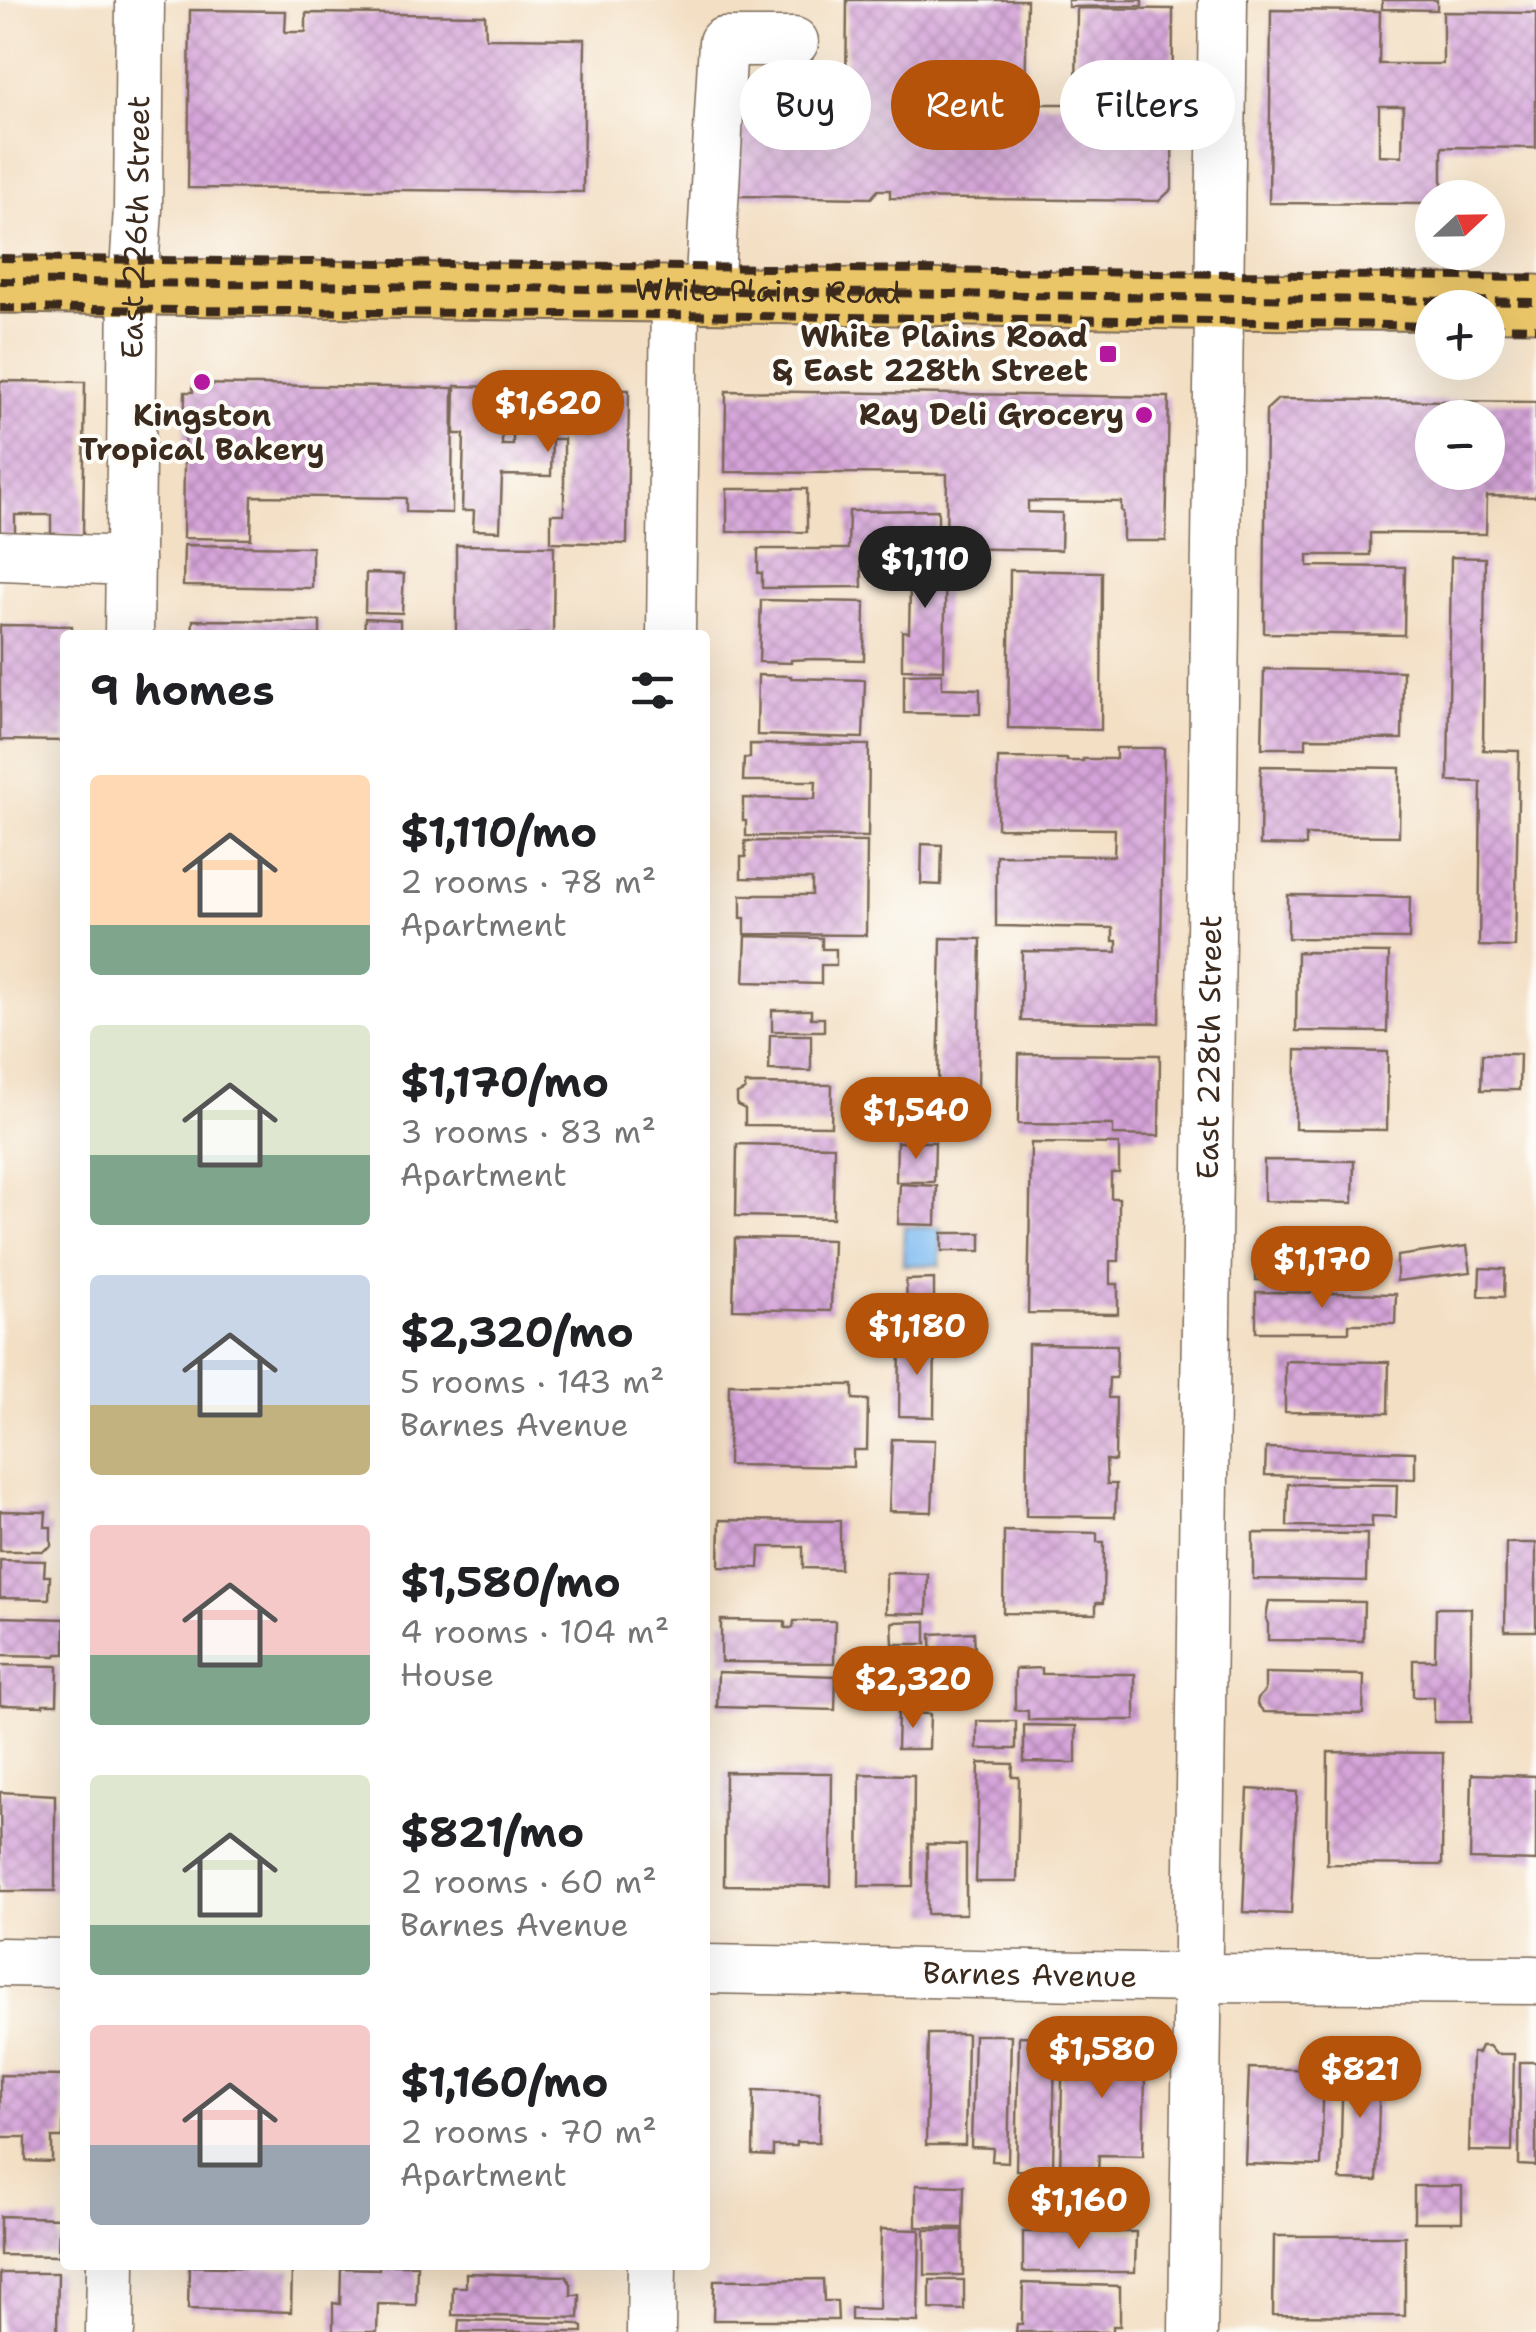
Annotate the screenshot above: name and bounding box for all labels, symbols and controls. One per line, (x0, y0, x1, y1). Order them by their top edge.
chip: Buy (740, 60, 871, 150)
chip: Rent (891, 60, 1040, 150)
chip: Filters (1060, 60, 1235, 150)
street label: East 226th Street (111, 95, 159, 359)
north arrow (1415, 180, 1505, 270)
map controls (1415, 180, 1505, 490)
street label: White Plains Road (635, 269, 901, 313)
button: + (1415, 290, 1505, 380)
place label: White Plains Road & East 228th Street (772, 316, 1088, 391)
marker: White Plains Road & East 228th Street (1097, 343, 1119, 365)
pin: $1,620 (467, 370, 629, 455)
marker: Kingston Tropical Bakery (191, 371, 213, 393)
text: $1,620 (494, 381, 602, 424)
place label: Ray Deli Grocery (859, 394, 1124, 435)
place label: Kingston Tropical Bakery (80, 395, 324, 470)
button: − (1415, 400, 1505, 490)
marker: Ray Deli Grocery (1133, 404, 1155, 426)
pin: $1,110 (844, 526, 1006, 611)
text: $1,110 (880, 537, 970, 580)
text: 9 homes (90, 662, 275, 718)
icon: filters (625, 663, 680, 718)
text: $1,110/mo (400, 804, 597, 860)
icon: home (170, 815, 290, 935)
text: 2 rooms · 78 m² (400, 860, 656, 903)
text: Apartment (400, 903, 567, 946)
street label: East 228th Street (1187, 915, 1231, 1180)
text: $1,170/mo (400, 1054, 609, 1110)
icon: home (170, 1065, 290, 1185)
pin: $1,540 (835, 1077, 997, 1162)
text: $1,540 (862, 1088, 970, 1131)
text: 3 rooms · 83 m² (400, 1110, 656, 1153)
text: Apartment (400, 1153, 567, 1196)
pin: $1,170 (1241, 1226, 1403, 1311)
text: $1,170 (1273, 1237, 1371, 1280)
pin: $1,180 (836, 1293, 998, 1378)
text: $2,320/mo (400, 1304, 634, 1360)
text: $1,180 (868, 1304, 966, 1347)
icon: home (170, 1315, 290, 1435)
text: 5 rooms · 143 m² (400, 1360, 665, 1403)
text: Barnes Avenue (400, 1403, 629, 1446)
text: $1,580/mo (400, 1554, 621, 1610)
icon: home (170, 1565, 290, 1685)
text: 4 rooms · 104 m² (400, 1610, 669, 1653)
pin: $2,320 (832, 1646, 994, 1731)
text: House (400, 1653, 494, 1696)
text: $2,320 (854, 1657, 972, 1700)
text: $821/mo (400, 1804, 584, 1860)
icon: home (170, 1815, 290, 1935)
text: 2 rooms · 60 m² (400, 1860, 657, 1903)
text: Barnes Avenue (400, 1903, 629, 1946)
street label: Barnes Avenue (922, 1952, 1138, 1997)
pin: $1,580 (1021, 2016, 1183, 2101)
text: $1,580 (1048, 2027, 1156, 2070)
pin: $821 (1301, 2036, 1419, 2121)
text: $821 (1320, 2047, 1400, 2090)
text: $1,160/mo (400, 2054, 609, 2110)
icon: home (170, 2065, 290, 2185)
text: 2 rooms · 70 m² (400, 2110, 657, 2153)
text: Apartment (400, 2153, 567, 2196)
pin: $1,160 (998, 2167, 1160, 2252)
text: $1,160 (1030, 2178, 1128, 2221)

